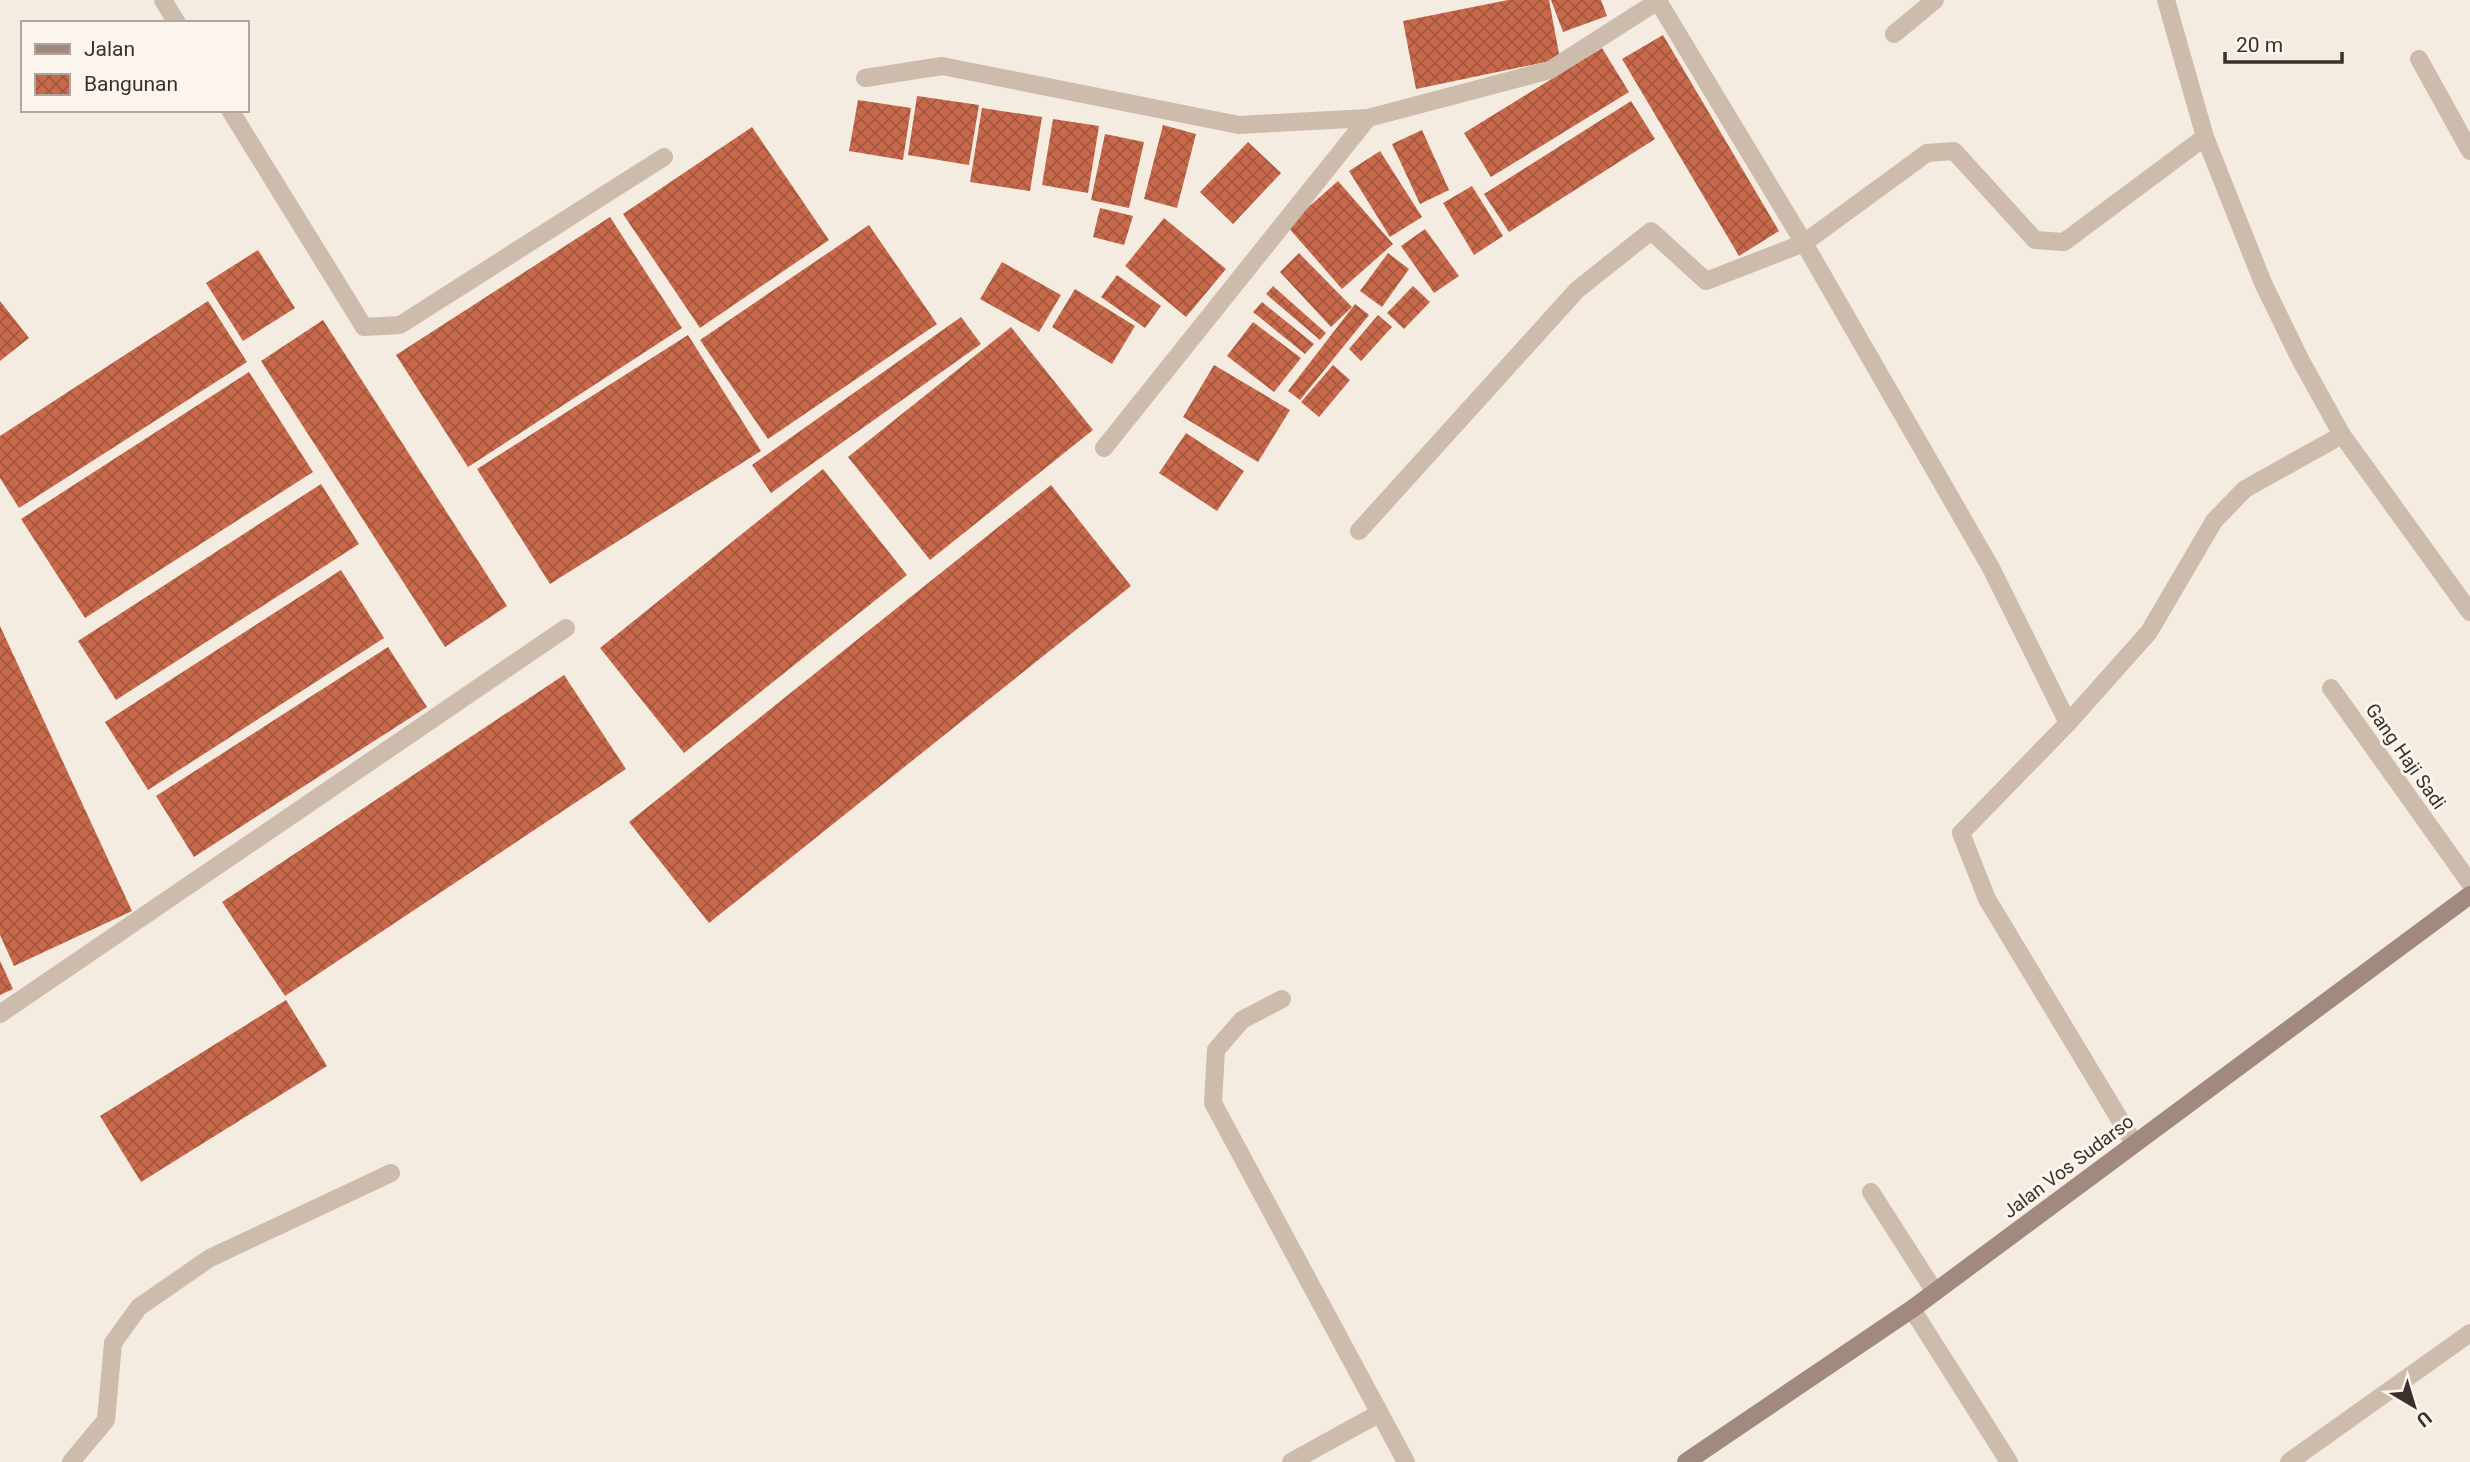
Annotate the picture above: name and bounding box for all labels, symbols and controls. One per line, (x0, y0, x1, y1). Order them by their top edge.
legend (21, 21, 248, 112)
scale bar (2225, 21, 2342, 65)
text: 20 m (2236, 33, 2283, 57)
text: Jalan (84, 37, 135, 61)
text: Bangunan (84, 72, 178, 96)
street label: Gang Haji Sadi (2361, 699, 2451, 814)
street label: Jalan Vos Sudarso (1998, 1110, 2138, 1223)
north arrow (2379, 1371, 2449, 1441)
text: U (2412, 1406, 2436, 1432)

